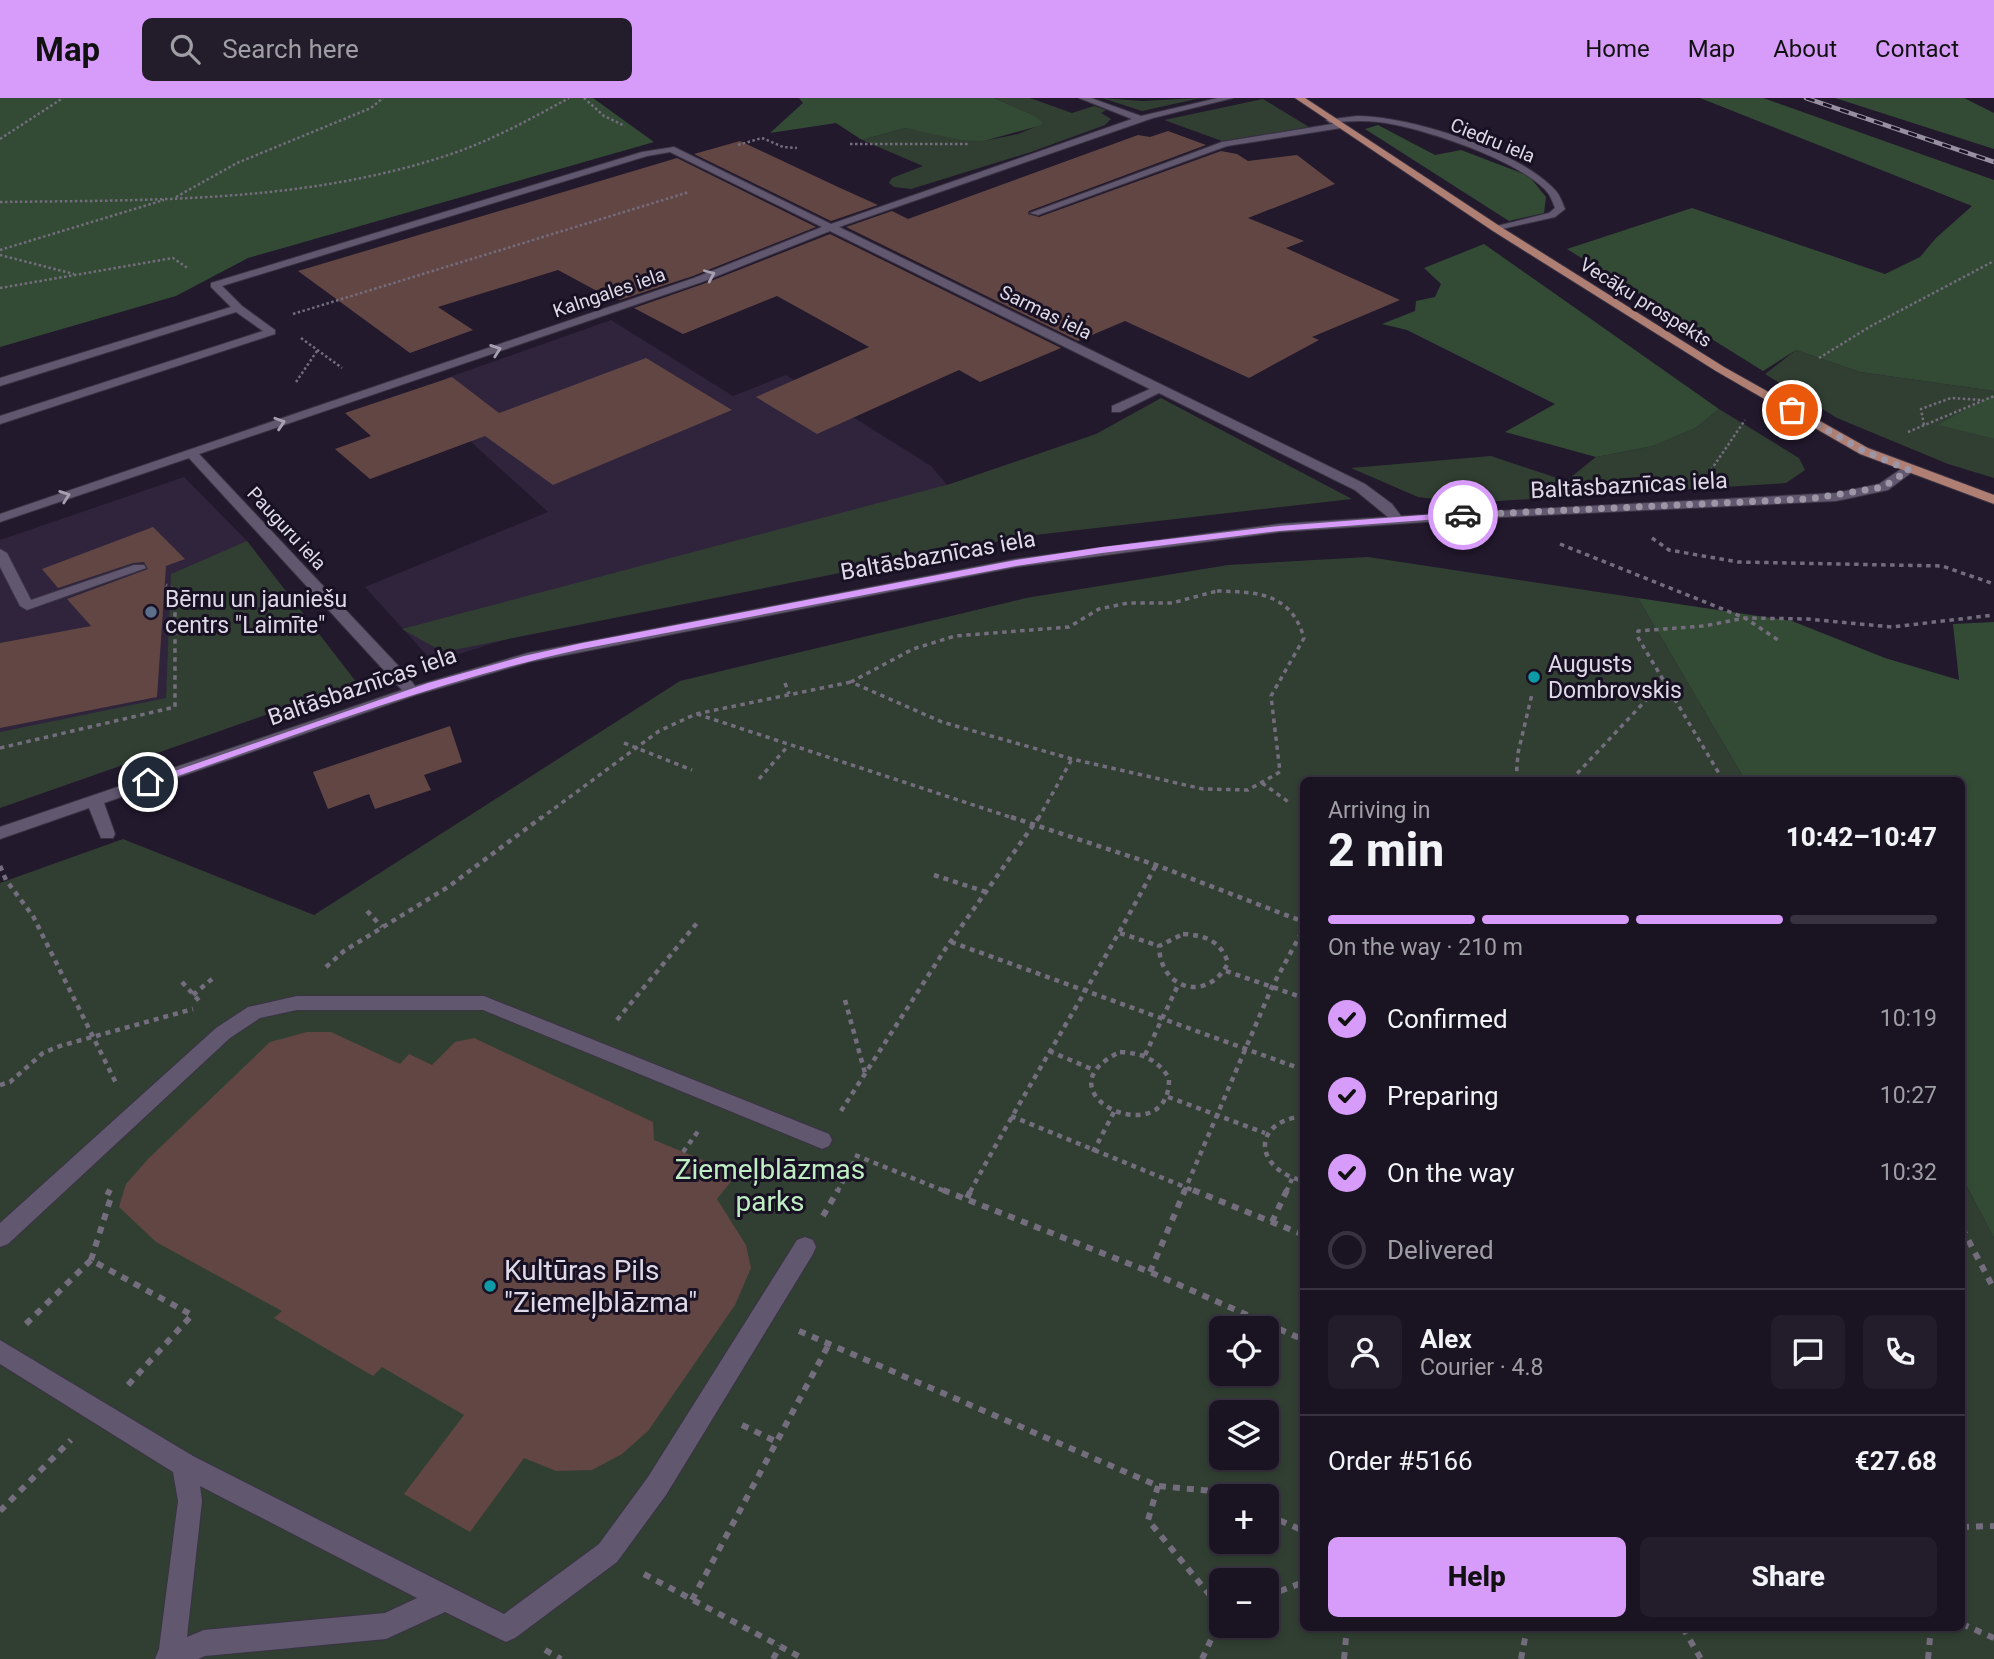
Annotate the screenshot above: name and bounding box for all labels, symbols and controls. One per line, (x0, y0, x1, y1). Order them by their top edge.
search box (142, 18, 632, 81)
text: Map (35, 30, 100, 69)
icon: search (166, 30, 204, 68)
text: Search here (222, 34, 359, 64)
text: Home (1585, 35, 1650, 63)
text: Map (1688, 35, 1735, 63)
text: About (1773, 35, 1837, 63)
text: Contact (1875, 35, 1959, 63)
street label: Ciedru iela (1447, 113, 1538, 168)
street label: Vecāķu prospekts (1576, 253, 1716, 352)
street label: Kalngales iela (550, 263, 668, 322)
one-way arrow (703, 269, 715, 283)
street label: Sarmas iela (996, 280, 1095, 345)
one-way arrow (489, 344, 501, 358)
pin (1762, 380, 1822, 440)
icon: bag (1773, 391, 1811, 429)
one-way arrow (273, 417, 286, 431)
street label: Baltāsbaznīcas iela (1530, 467, 1728, 504)
courier (1428, 480, 1498, 550)
street label: Pauguru iela (242, 482, 331, 575)
one-way arrow (58, 490, 70, 504)
icon: car (1444, 496, 1482, 534)
street label: Baltāsbaznīcas iela (838, 525, 1038, 586)
place label: Bērnu un jauniešu centrs "Laimīte" (165, 586, 347, 639)
marker: Bērnu un jauniešu centrs "Laimīte" (143, 604, 159, 620)
street label: Baltāsbaznīcas iela (264, 642, 460, 731)
place label: Augusts Dombrovskis (1548, 651, 1682, 704)
marker: Augusts Dombrovskis (1526, 669, 1542, 685)
pin (118, 752, 178, 812)
icon: home (129, 763, 167, 801)
text: Arriving in (1328, 797, 1431, 824)
text: 10:42–10:47 (1786, 822, 1937, 852)
text: 2 min (1328, 823, 1444, 877)
text: On the way · 210 m (1328, 934, 1523, 961)
icon: check (1328, 1000, 1366, 1038)
text: Confirmed (1387, 1004, 1508, 1034)
text: 10:19 (1880, 1005, 1937, 1032)
icon: check (1328, 1077, 1366, 1115)
text: Preparing (1387, 1081, 1499, 1111)
text: 10:27 (1880, 1082, 1937, 1109)
park label: Ziemeļblāzmas parks (675, 1153, 865, 1218)
icon: check (1328, 1154, 1366, 1192)
text: On the way (1387, 1158, 1515, 1188)
text: 10:32 (1880, 1159, 1937, 1186)
text: Delivered (1387, 1235, 1494, 1265)
place label: Kultūras Pils "Ziemeļblāzma" (504, 1254, 697, 1319)
marker: Kultūras Pils "Ziemeļblāzma" (482, 1278, 498, 1294)
button: person (1328, 1315, 1402, 1389)
button: chat (1771, 1315, 1845, 1389)
button: phone (1863, 1315, 1937, 1389)
map controls (1209, 1316, 1279, 1638)
button: locate (1209, 1316, 1279, 1386)
text: Alex (1420, 1324, 1472, 1354)
text: Courier · 4.8 (1420, 1354, 1543, 1381)
button: layers (1209, 1400, 1279, 1470)
text: Order #5166 (1328, 1446, 1473, 1476)
text: €27.68 (1855, 1446, 1937, 1476)
button: + (1209, 1484, 1279, 1554)
button: Help (1328, 1537, 1626, 1617)
button: Share (1640, 1537, 1937, 1617)
button: − (1209, 1568, 1279, 1638)

